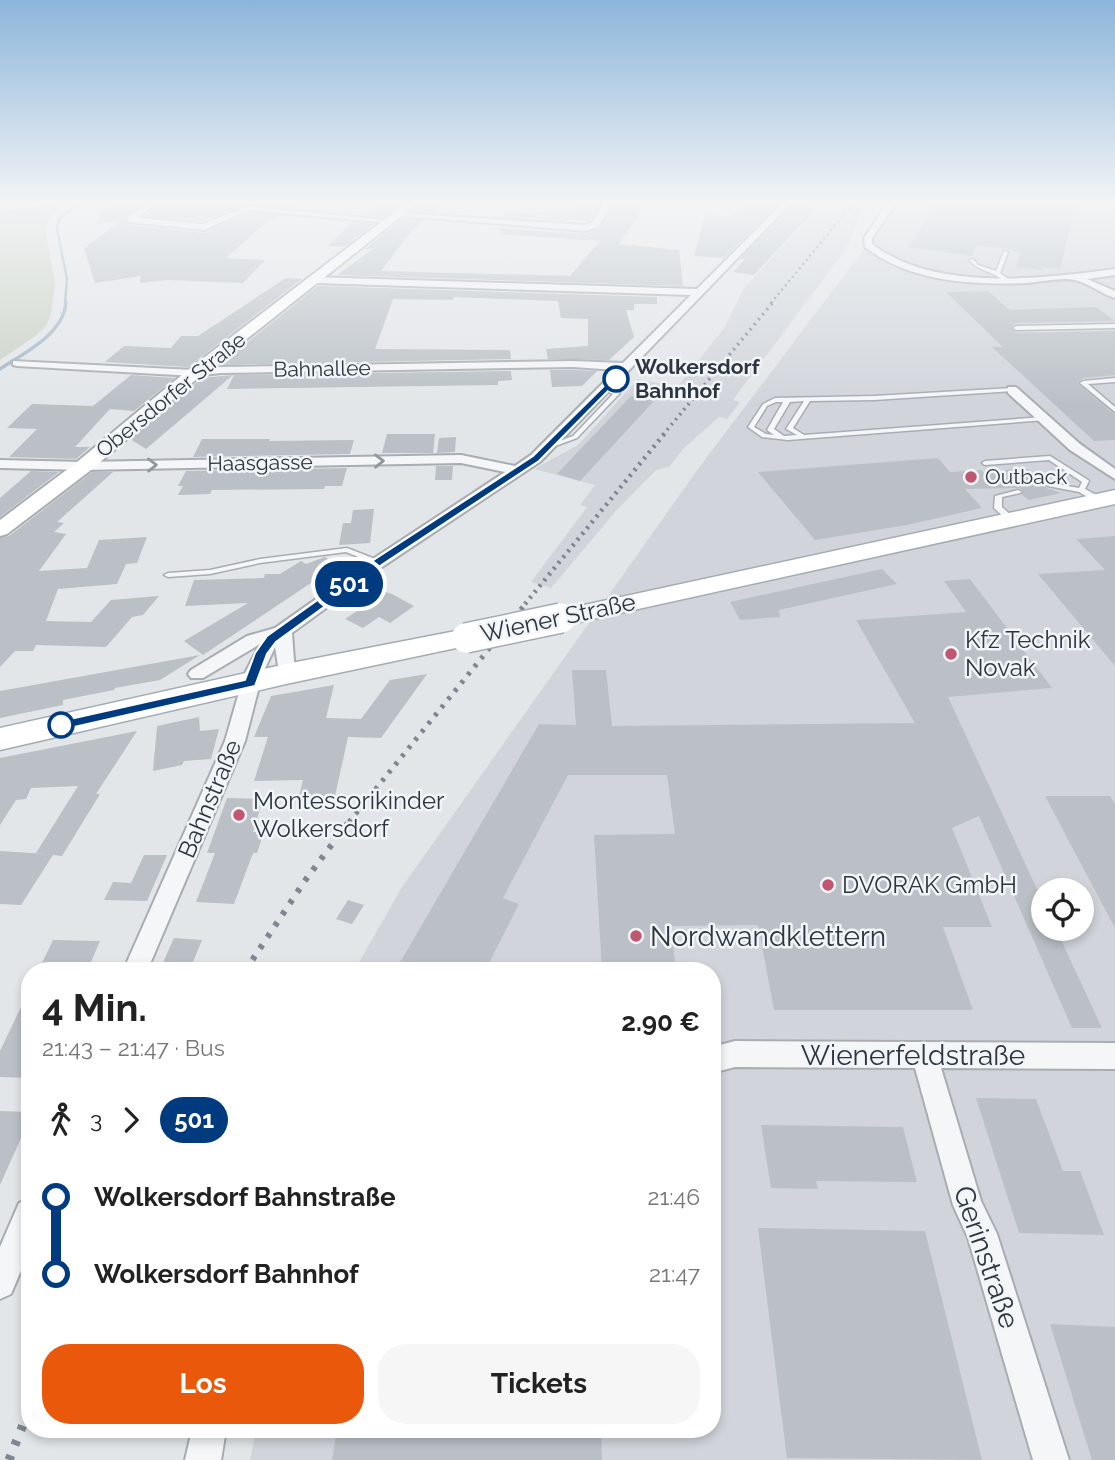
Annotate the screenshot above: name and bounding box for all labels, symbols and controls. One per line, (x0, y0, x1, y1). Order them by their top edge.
street label: Obersdorfer Straße (91, 327, 250, 463)
place label: Wolkersdorf Bahnhof (635, 354, 761, 403)
street label: Bahnallee (273, 355, 371, 382)
marker: Wolkersdorf Bahnhof (603, 366, 629, 392)
street label: Haasgasse (207, 449, 313, 476)
one-way arrow (374, 453, 385, 468)
one-way arrow (147, 457, 158, 472)
place label: Outback (985, 464, 1067, 489)
marker: Outback (963, 469, 979, 485)
line badge: 501 (309, 561, 389, 607)
text: 501 (329, 569, 369, 598)
street label: Wiener Straße (478, 587, 638, 648)
place label: Kfz Technik Novak (965, 625, 1091, 682)
marker: Kfz Technik Novak (943, 646, 959, 662)
unlabelled marker (48, 712, 74, 738)
street label: Bahnstraße (172, 735, 247, 862)
place label: Montessorikinder Wolkersdorf (253, 786, 445, 843)
marker: Montessorikinder Wolkersdorf (231, 807, 247, 823)
place label: DVORAK GmbH (842, 870, 1017, 899)
marker: DVORAK GmbH (820, 877, 836, 893)
map controls (1031, 878, 1094, 941)
button: locate (1031, 878, 1094, 941)
place label: Nordwandklettern (650, 920, 886, 953)
marker: Nordwandklettern (628, 928, 644, 944)
text: 4 Min. (42, 985, 147, 1030)
text: 2.90 € (621, 1007, 700, 1037)
text: 21:43 – 21:47 · Bus (42, 1034, 225, 1061)
street label: Wienerfeldstraße (801, 1039, 1025, 1072)
icon: walk (42, 1101, 80, 1139)
icon: forward (112, 1101, 150, 1139)
text: 501 (174, 1105, 214, 1134)
text: 3 (90, 1106, 102, 1133)
text: Wolkersdorf Bahnstraße (94, 1182, 396, 1212)
street label: Gerinstraße (947, 1182, 1026, 1333)
text: 21:46 (647, 1183, 700, 1210)
text: Wolkersdorf Bahnhof (94, 1259, 359, 1289)
text: 21:47 (649, 1260, 700, 1287)
button: Los (42, 1344, 364, 1424)
button: Tickets (378, 1344, 700, 1424)

